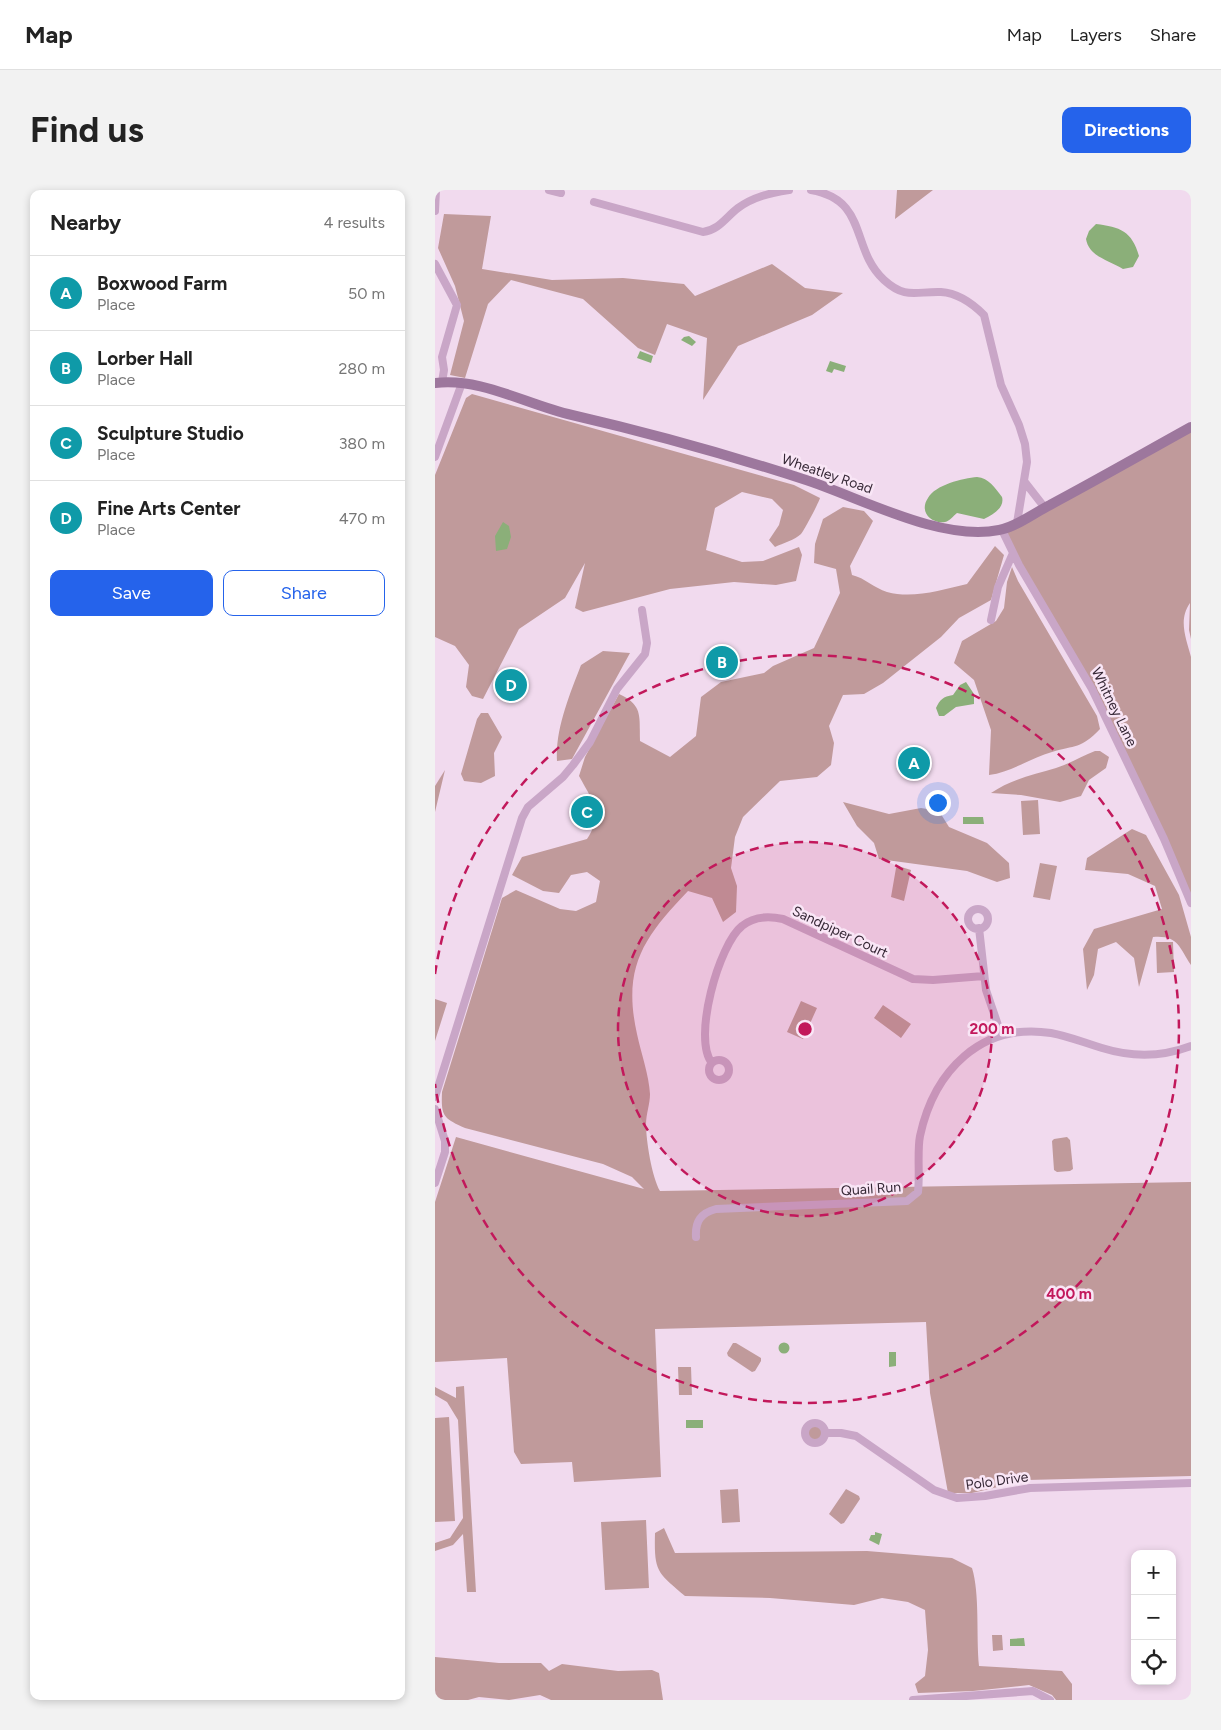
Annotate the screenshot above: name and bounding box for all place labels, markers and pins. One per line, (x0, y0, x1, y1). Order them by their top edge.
pin: B (706, 643, 738, 681)
pin: D (495, 666, 527, 704)
pin: A (898, 744, 930, 782)
pin: C (571, 793, 603, 831)
centre of rings (796, 1020, 814, 1038)

